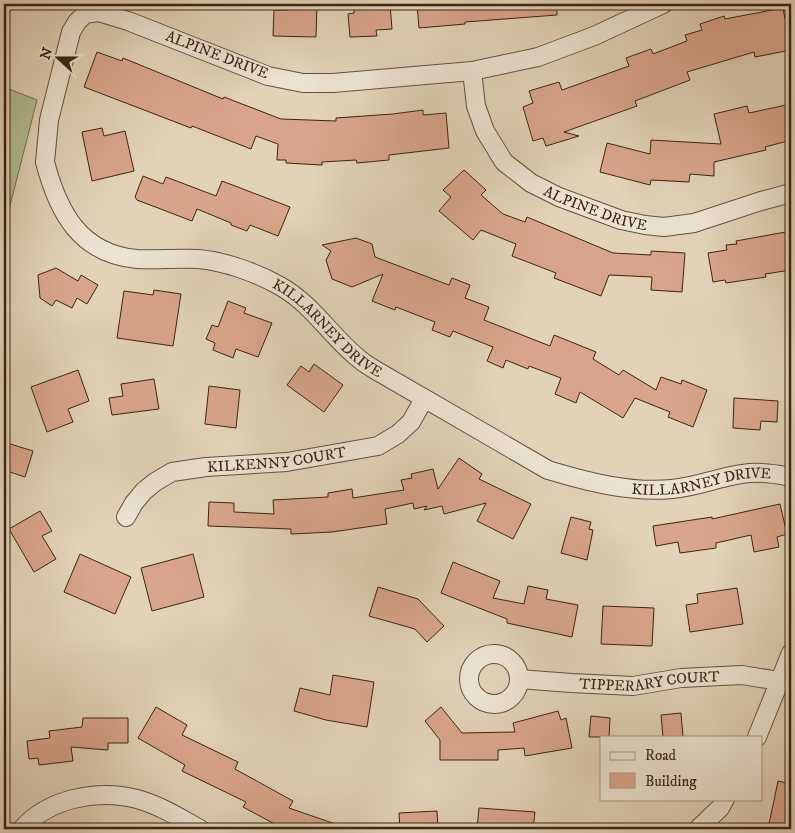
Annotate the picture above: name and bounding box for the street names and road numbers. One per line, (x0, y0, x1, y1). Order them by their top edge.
street label: ALPINE DRIVE (163, 27, 271, 83)
street label: ALPINE DRIVE (540, 181, 649, 235)
street label: KILLARNEY DRIVE (269, 274, 386, 382)
street label: KILKENNY COURT (207, 442, 348, 476)
street label: KILLARNEY DRIVE (631, 463, 772, 499)
street label: TIPPERARY COURT (579, 667, 721, 696)

